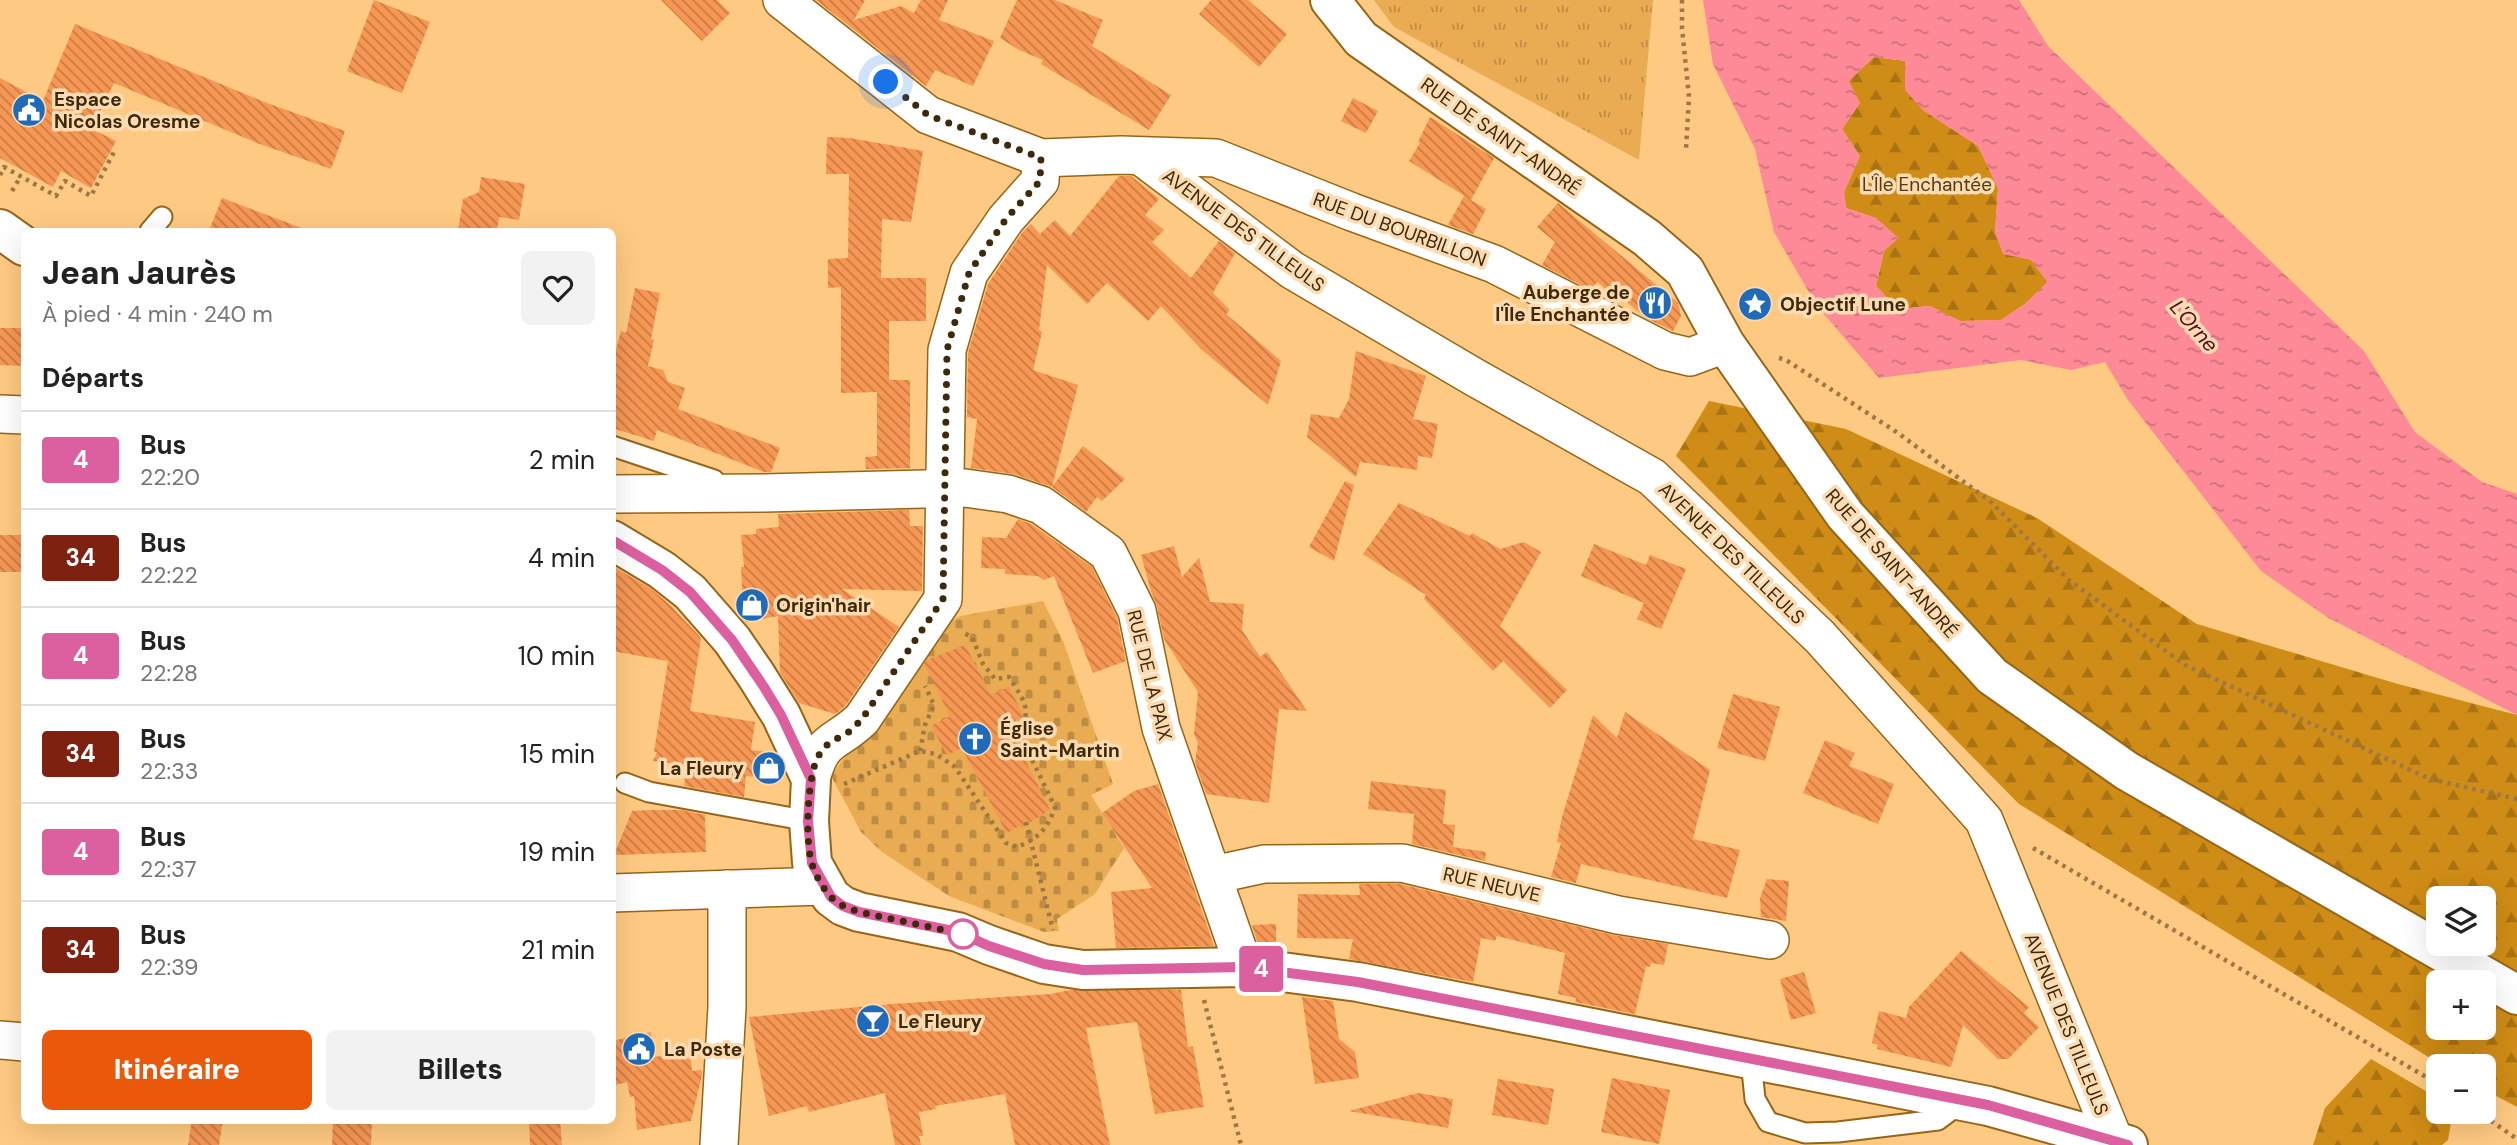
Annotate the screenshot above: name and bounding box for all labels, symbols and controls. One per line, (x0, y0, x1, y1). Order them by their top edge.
your location (868, 64, 903, 99)
street label: RUE DE SAINT-ANDRÉ (1416, 72, 1586, 201)
place label: Espace Nicolas Oresme (54, 87, 200, 134)
public building icon: Espace Nicolas Oresme (10, 91, 48, 129)
street label: AVENUE DES TILLEULS (1158, 163, 1330, 298)
park label: L'Île Enchantée (1862, 172, 1992, 197)
street label: RUE DU BOURBILLON (1310, 187, 1490, 272)
text: Jean Jaurès (42, 251, 237, 294)
button: heart (521, 251, 595, 325)
place label: Auberge de l'Île Enchantée (1495, 280, 1630, 327)
restaurant icon: Auberge de l'Île Enchantée (1636, 284, 1674, 322)
place icon: Objectif Lune (1736, 285, 1774, 323)
place label: Objectif Lune (1780, 292, 1906, 317)
water label: L'Orne (2164, 294, 2224, 358)
text: À pied · 4 min · 240 m (42, 299, 273, 329)
text: Départs (42, 361, 144, 395)
text: Bus (140, 428, 186, 462)
text: 2 min (529, 443, 595, 477)
text: 4 (73, 444, 88, 475)
text: 22:20 (140, 462, 200, 492)
street label: AVENUE DES TILLEULS (1653, 477, 1810, 630)
street label: RUE DE SAINT-ANDRÉ (1820, 483, 1963, 643)
text: Bus (140, 526, 186, 560)
text: 4 min (528, 541, 595, 575)
text: 34 (65, 542, 96, 573)
text: 22:22 (140, 560, 198, 590)
shop icon: Origin'hair (733, 586, 771, 624)
place label: Origin'hair (776, 593, 871, 618)
street label: RUE DE LA PAIX (1121, 607, 1178, 743)
text: Bus (140, 624, 186, 658)
text: 10 min (518, 639, 595, 673)
text: 4 (73, 640, 88, 671)
text: 22:28 (140, 658, 198, 688)
place label: Église Saint-Martin (1000, 716, 1120, 763)
church icon: Église Saint-Martin (956, 720, 994, 758)
text: Bus (140, 722, 186, 756)
text: 15 min (520, 737, 595, 771)
text: 34 (65, 738, 96, 769)
shop icon: La Fleury (750, 749, 788, 787)
text: 22:33 (140, 756, 198, 786)
place label: La Fleury (660, 756, 745, 781)
text: Bus (140, 820, 186, 854)
text: 19 min (519, 835, 595, 869)
text: 4 (73, 836, 88, 867)
text: 22:37 (140, 854, 197, 884)
street label: RUE NEUVE (1441, 861, 1543, 908)
map controls (2426, 886, 2496, 1124)
button: layers (2426, 886, 2496, 956)
text: Bus (140, 918, 186, 952)
unlabelled marker (948, 919, 978, 949)
street label: AVENUE DES TILLEULS (2019, 929, 2115, 1119)
text: 21 min (521, 933, 595, 967)
text: 34 (65, 934, 96, 965)
line badge: 4 (1238, 946, 1284, 992)
text: 22:39 (140, 952, 199, 982)
text: 4 (1253, 953, 1269, 984)
button: + (2426, 970, 2496, 1040)
bar icon: Le Fleury (854, 1002, 892, 1040)
place label: Le Fleury (898, 1009, 983, 1034)
button: Itinéraire (42, 1030, 312, 1110)
button: Billets (326, 1030, 595, 1110)
public building icon: La Poste (620, 1030, 658, 1068)
place label: La Poste (664, 1037, 742, 1062)
button: − (2426, 1054, 2496, 1124)

